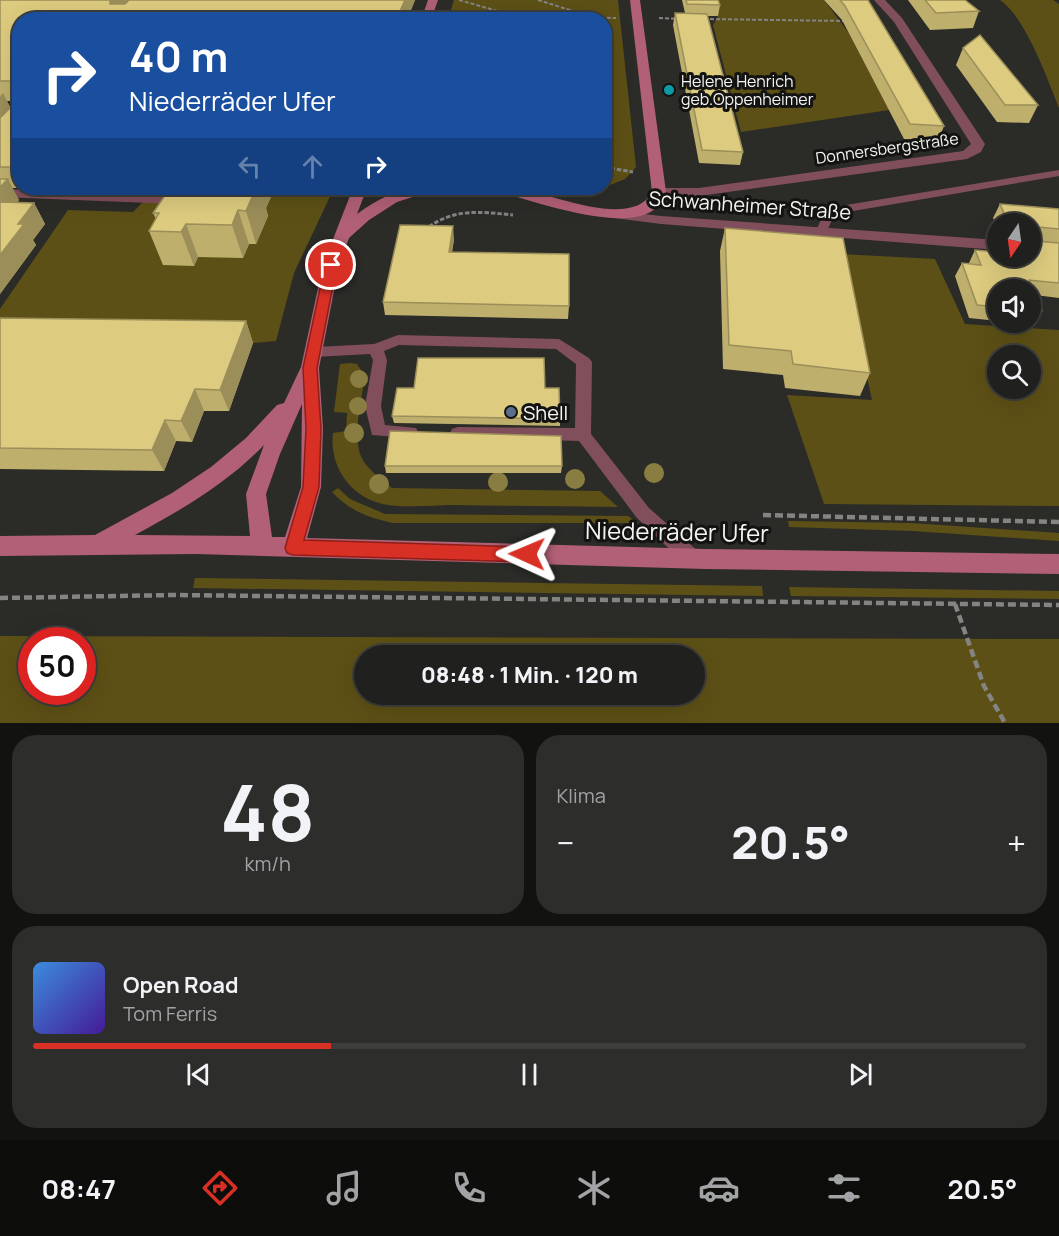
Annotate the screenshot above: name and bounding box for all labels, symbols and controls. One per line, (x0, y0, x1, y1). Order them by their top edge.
text: 40 m (129, 27, 228, 85)
icon: right (30, 36, 108, 114)
place label: Helene Henrich geb.Oppenheimer (681, 70, 814, 110)
text: Niederräder Ufer (129, 82, 336, 119)
marker: Helene Henrich geb.Oppenheimer (662, 83, 676, 97)
street label: Donnersbergstraße (814, 127, 960, 169)
icon: left (233, 150, 266, 183)
icon: ahead (296, 150, 329, 183)
icon: right (359, 150, 392, 183)
street label: Schwanheimer Straße (648, 184, 852, 226)
north arrow (987, 213, 1041, 267)
map controls (987, 213, 1041, 399)
pin (305, 239, 356, 290)
icon: arrive (314, 248, 347, 281)
button: sound (987, 279, 1041, 333)
button: search (987, 345, 1041, 399)
place label: Shell (523, 399, 568, 426)
marker: Shell (504, 405, 518, 419)
street label: Niederräder Ufer (585, 513, 769, 549)
position arrow (495, 522, 559, 586)
speed limit sign: 50 (18, 627, 96, 705)
text: 08:48 · 1 Min. · 120 m (421, 660, 638, 690)
text: 48 (220, 758, 315, 864)
text: Klima (557, 782, 606, 809)
text: 20.5° (731, 811, 850, 873)
text: − (557, 820, 574, 865)
text: + (1007, 820, 1026, 865)
text: km/h (244, 850, 291, 877)
text: Open Road (123, 970, 238, 1000)
text: Tom Ferris (123, 1000, 217, 1027)
icon: previous (182, 1058, 215, 1091)
icon: pause (513, 1058, 546, 1091)
icon: next (844, 1058, 877, 1091)
icon: directions (199, 1167, 241, 1209)
icon: music (323, 1167, 365, 1209)
icon: phone (448, 1167, 490, 1209)
icon: climate (573, 1167, 615, 1209)
icon: car (698, 1167, 740, 1209)
icon: filters (823, 1167, 865, 1209)
text: 08:47 (41, 1170, 116, 1207)
text: 20.5° (947, 1170, 1018, 1207)

